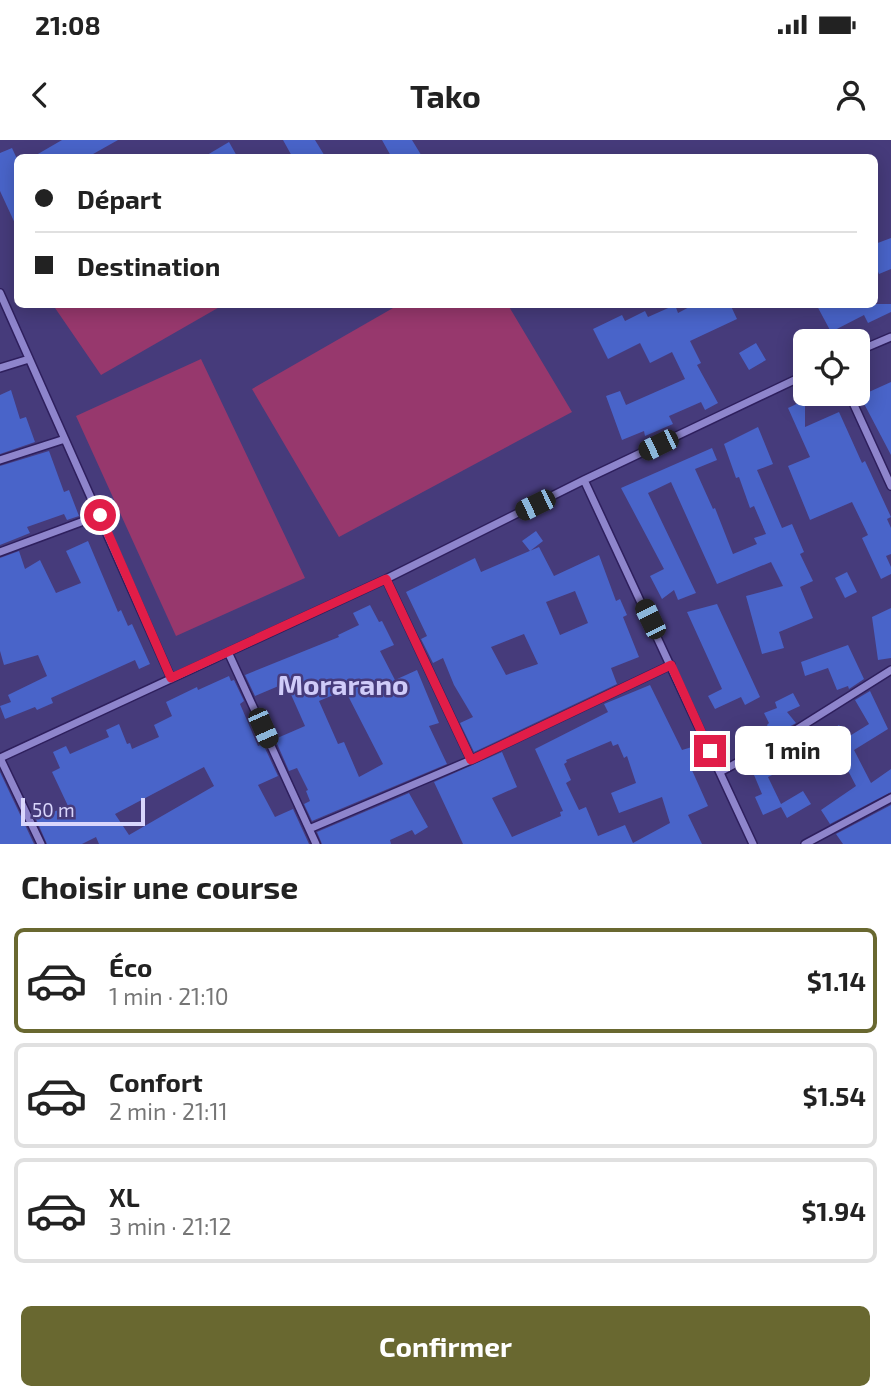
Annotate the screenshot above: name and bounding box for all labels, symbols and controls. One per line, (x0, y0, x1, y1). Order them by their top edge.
text: 21:08 (35, 9, 101, 40)
icon: back (21, 76, 59, 114)
text: Tako (410, 76, 481, 114)
icon: person (832, 76, 870, 114)
text: Départ (77, 183, 162, 214)
text: Destination (77, 250, 220, 281)
map controls (793, 329, 870, 406)
button: locate (793, 329, 870, 406)
car (635, 426, 682, 464)
car (512, 486, 559, 524)
route start (84, 499, 116, 531)
car (632, 596, 669, 642)
district label: Morarano (277, 667, 409, 701)
car (245, 705, 282, 751)
callout: 1 min (734, 726, 850, 776)
route end (694, 735, 726, 767)
text: 1 min (765, 736, 821, 764)
scale bar (21, 794, 145, 826)
text: 50 m (32, 798, 75, 821)
text: Choisir une course (21, 867, 298, 905)
icon: car (25, 949, 88, 1012)
text: Éco (109, 951, 152, 982)
text: $1.14 (807, 965, 866, 996)
text: 1 min · 21:10 (109, 982, 229, 1010)
icon: car (25, 1064, 88, 1127)
text: Confort (109, 1066, 203, 1097)
text: $1.54 (802, 1080, 866, 1111)
text: 2 min · 21:11 (109, 1097, 228, 1125)
icon: car (25, 1179, 88, 1242)
text: XL (109, 1181, 140, 1212)
text: $1.94 (801, 1195, 866, 1226)
text: 3 min · 21:12 (109, 1212, 231, 1240)
button: Confirmer (21, 1306, 870, 1386)

